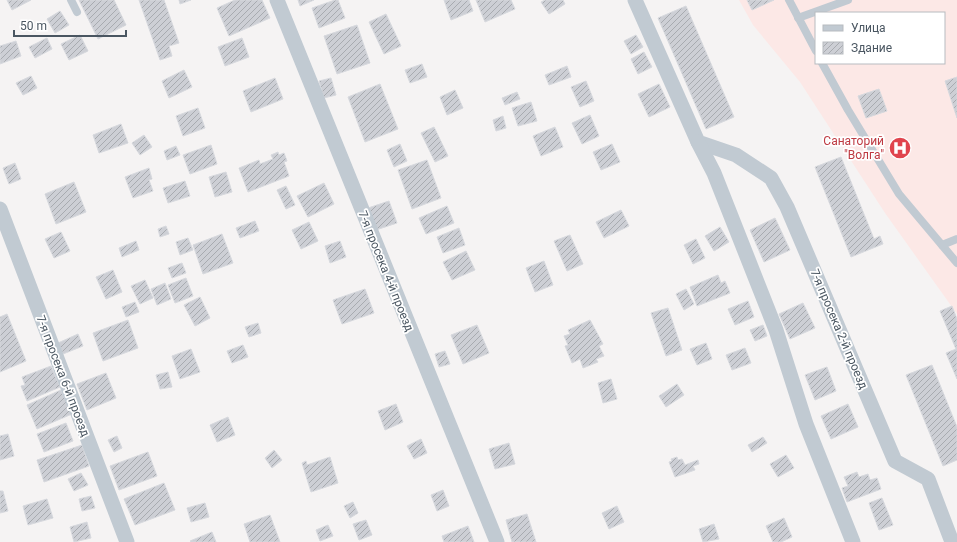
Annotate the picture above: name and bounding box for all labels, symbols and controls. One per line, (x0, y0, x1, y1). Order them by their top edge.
scale bar (14, 12, 126, 38)
legend (815, 12, 945, 64)
text: 50 m (20, 19, 47, 33)
text: Улица (851, 21, 886, 35)
text: Здание (851, 41, 892, 55)
place label: Санаторий "Волга" (823, 134, 884, 162)
hospital icon: Санаторий "Волга" (887, 135, 913, 161)
street label: 7-я просека 4-й проезд (355, 209, 417, 333)
street label: 7-я просека 2-й проезд (807, 267, 871, 391)
street label: 7-я просека 6-й проезд (33, 313, 93, 439)

